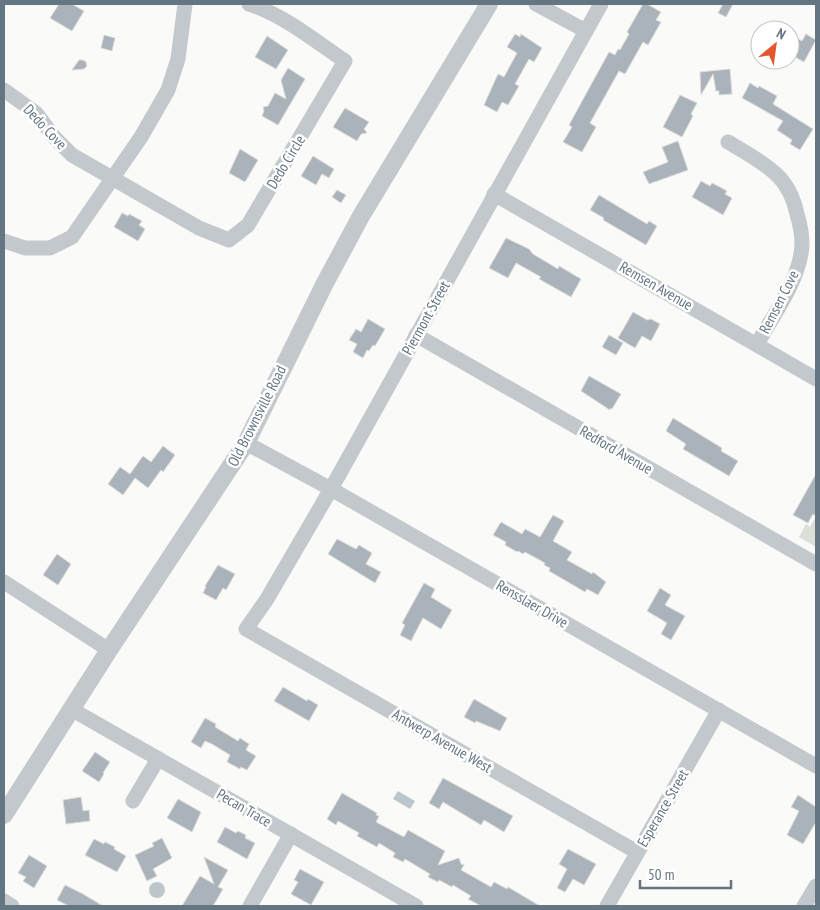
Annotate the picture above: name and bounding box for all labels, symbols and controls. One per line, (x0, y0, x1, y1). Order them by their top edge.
north arrow (750, 20, 800, 70)
text: N (774, 24, 789, 43)
street label: Dedo Cove (20, 100, 71, 153)
street label: Dedo Circle (262, 131, 309, 192)
street label: Remsen Avenue (616, 257, 696, 314)
street label: Remsen Cove (755, 267, 803, 337)
street label: Piermont Street (397, 278, 454, 358)
street label: Old Brownsville Road (223, 362, 290, 469)
street label: Redford Avenue (576, 421, 656, 478)
street label: Rensslaer Drive (493, 575, 572, 632)
street label: Antwerp Avenue West (389, 704, 495, 777)
street label: Esperance Street (633, 766, 692, 850)
street label: Pecan Trace (214, 784, 275, 831)
scale bar (640, 858, 731, 890)
text: 50 m (648, 865, 674, 884)

